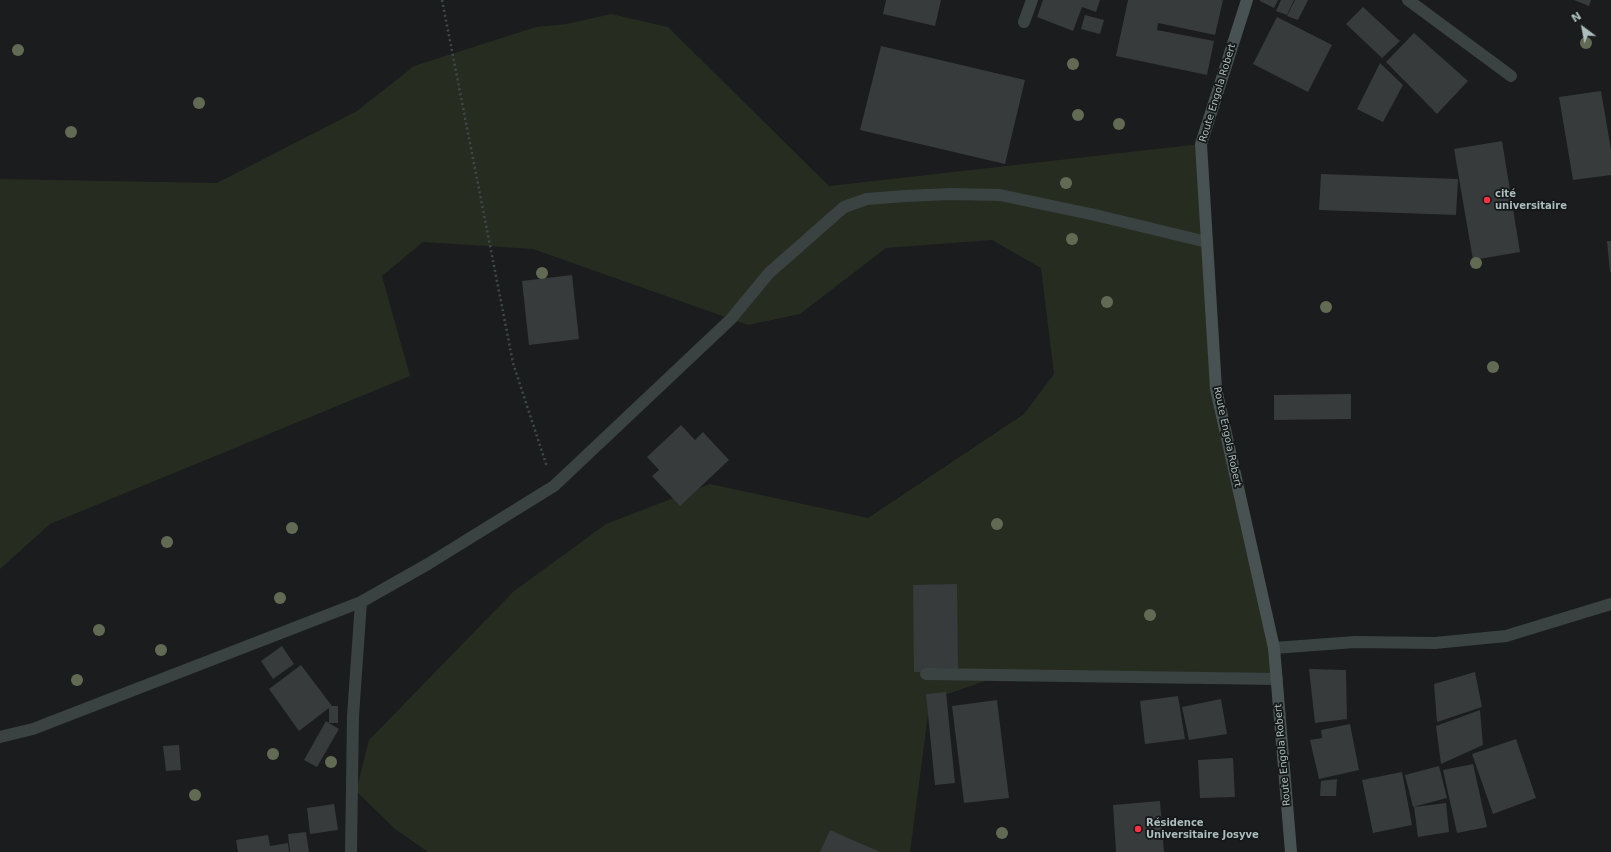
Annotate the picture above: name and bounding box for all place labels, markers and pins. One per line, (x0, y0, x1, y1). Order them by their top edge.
place label: cité universitaire (1495, 188, 1567, 212)
marker: cité universitaire (1482, 195, 1492, 205)
place label: Résidence Universitaire Josyve (1146, 817, 1259, 840)
marker: Résidence Universitaire Josyve (1133, 824, 1143, 834)

